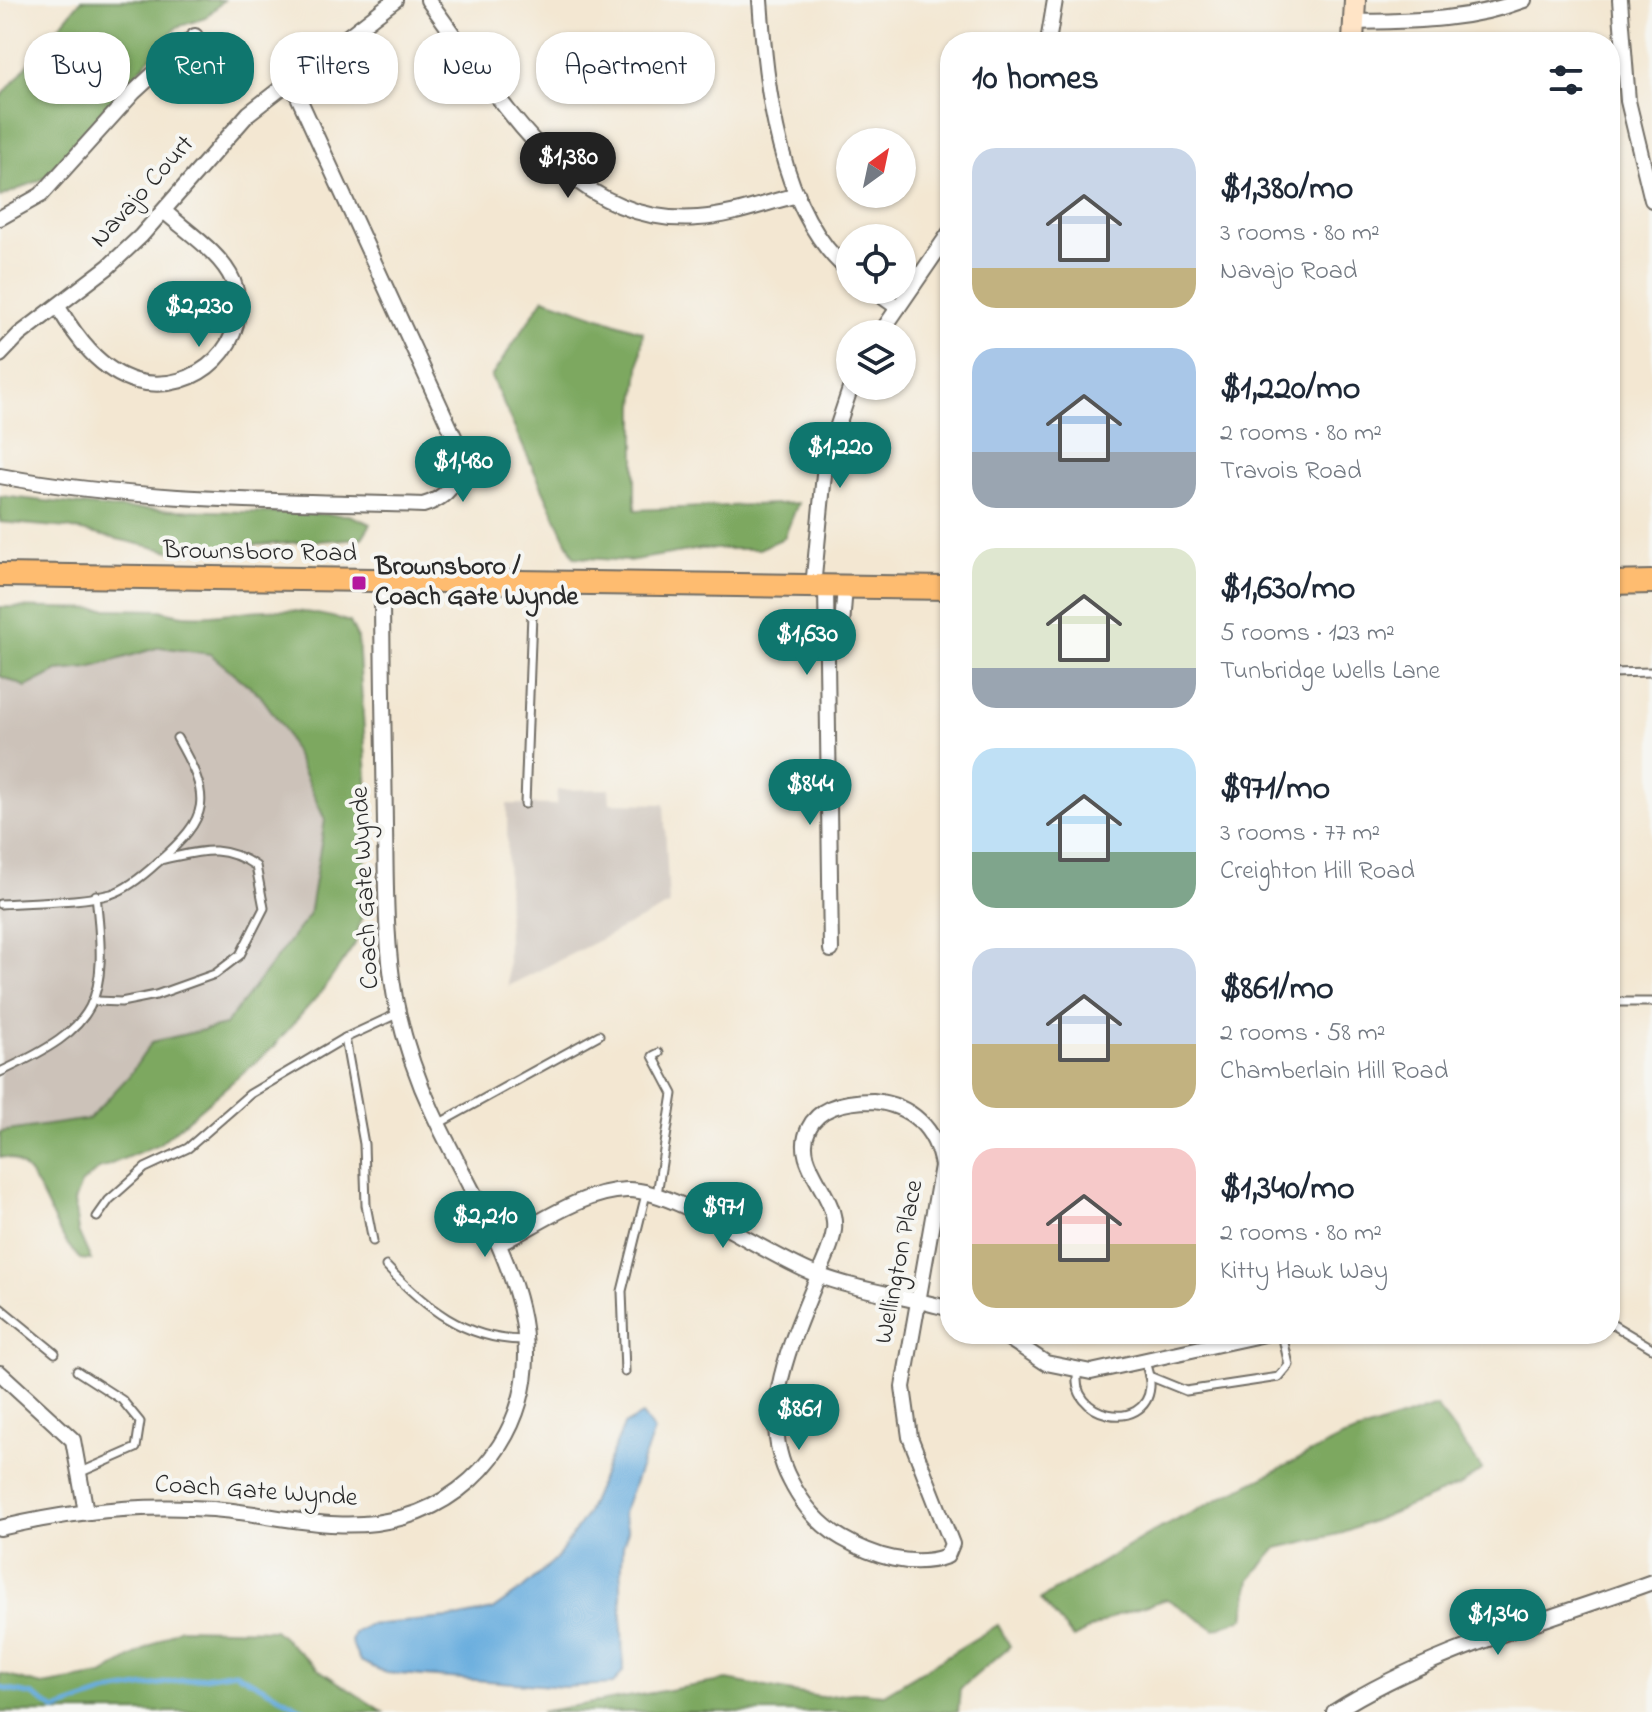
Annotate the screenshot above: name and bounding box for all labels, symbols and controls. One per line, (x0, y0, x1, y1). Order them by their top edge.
chip: Buy (24, 32, 130, 104)
chip: Rent (146, 32, 254, 104)
chip: Filters (270, 32, 398, 104)
chip: New (414, 32, 520, 104)
chip: Apartment (536, 32, 715, 104)
text: 10 homes (972, 55, 1099, 105)
icon: filters (1544, 58, 1588, 102)
street label: Navajo Court (82, 127, 204, 257)
north arrow (836, 128, 916, 208)
map controls (836, 128, 916, 400)
pin: $1,380 (503, 132, 633, 200)
text: $1,380 (538, 139, 598, 177)
text: $1,380/mo (1220, 165, 1353, 215)
icon: home (1036, 180, 1132, 276)
text: 3 rooms · 80 m² (1220, 215, 1380, 253)
button: locate (836, 224, 916, 304)
text: Navajo Road (1220, 253, 1357, 291)
pin: $2,230 (134, 281, 264, 349)
text: $2,230 (165, 288, 233, 326)
button: layers (836, 320, 916, 400)
text: $1,220/mo (1220, 365, 1360, 415)
icon: home (1036, 380, 1132, 476)
text: 2 rooms · 80 m² (1220, 415, 1382, 453)
pin: $1,220 (775, 422, 905, 490)
text: $1,220 (807, 429, 873, 467)
pin: $1,480 (398, 436, 528, 504)
text: $1,480 (433, 443, 493, 481)
text: Travois Road (1220, 453, 1362, 491)
street label: Brownsboro Road (162, 532, 358, 574)
place label: Brownsboro / Coach Gate Wynde (374, 549, 579, 617)
text: $1,630/mo (1220, 565, 1356, 615)
marker: Brownsboro / Coach Gate Wynde (350, 574, 368, 592)
icon: home (1036, 580, 1132, 676)
pin: $1,630 (742, 609, 872, 677)
text: 5 rooms · 123 m² (1220, 615, 1395, 653)
text: $1,630 (776, 616, 838, 654)
text: Tunbridge Wells Lane (1220, 653, 1440, 691)
pin: $844 (763, 759, 857, 827)
text: $971/mo (1220, 765, 1330, 815)
text: $844 (787, 766, 833, 804)
icon: home (1036, 780, 1132, 876)
street label: Coach Gate Wynde (342, 785, 390, 990)
text: 3 rooms · 77 m² (1220, 815, 1380, 853)
text: Creighton Hill Road (1220, 853, 1415, 891)
text: $861/mo (1220, 965, 1334, 1015)
icon: home (1036, 980, 1132, 1076)
text: 2 rooms · 58 m² (1220, 1015, 1386, 1053)
text: Chamberlain Hill Road (1220, 1053, 1448, 1091)
text: $1,340/mo (1220, 1165, 1355, 1215)
street label: Wellington Place (865, 1176, 935, 1347)
icon: home (1036, 1180, 1132, 1276)
pin: $971 (676, 1182, 770, 1250)
text: $971 (702, 1189, 744, 1227)
pin: $2,210 (420, 1191, 550, 1259)
text: $2,210 (452, 1198, 518, 1236)
text: 2 rooms · 80 m² (1220, 1215, 1382, 1253)
text: Kitty Hawk Way (1220, 1253, 1388, 1291)
pin: $861 (752, 1384, 846, 1452)
text: $861 (776, 1391, 822, 1429)
street label: Coach Gate Wynde (153, 1466, 359, 1518)
pin: $1,340 (1433, 1589, 1563, 1657)
text: $1,340 (1467, 1596, 1529, 1634)

